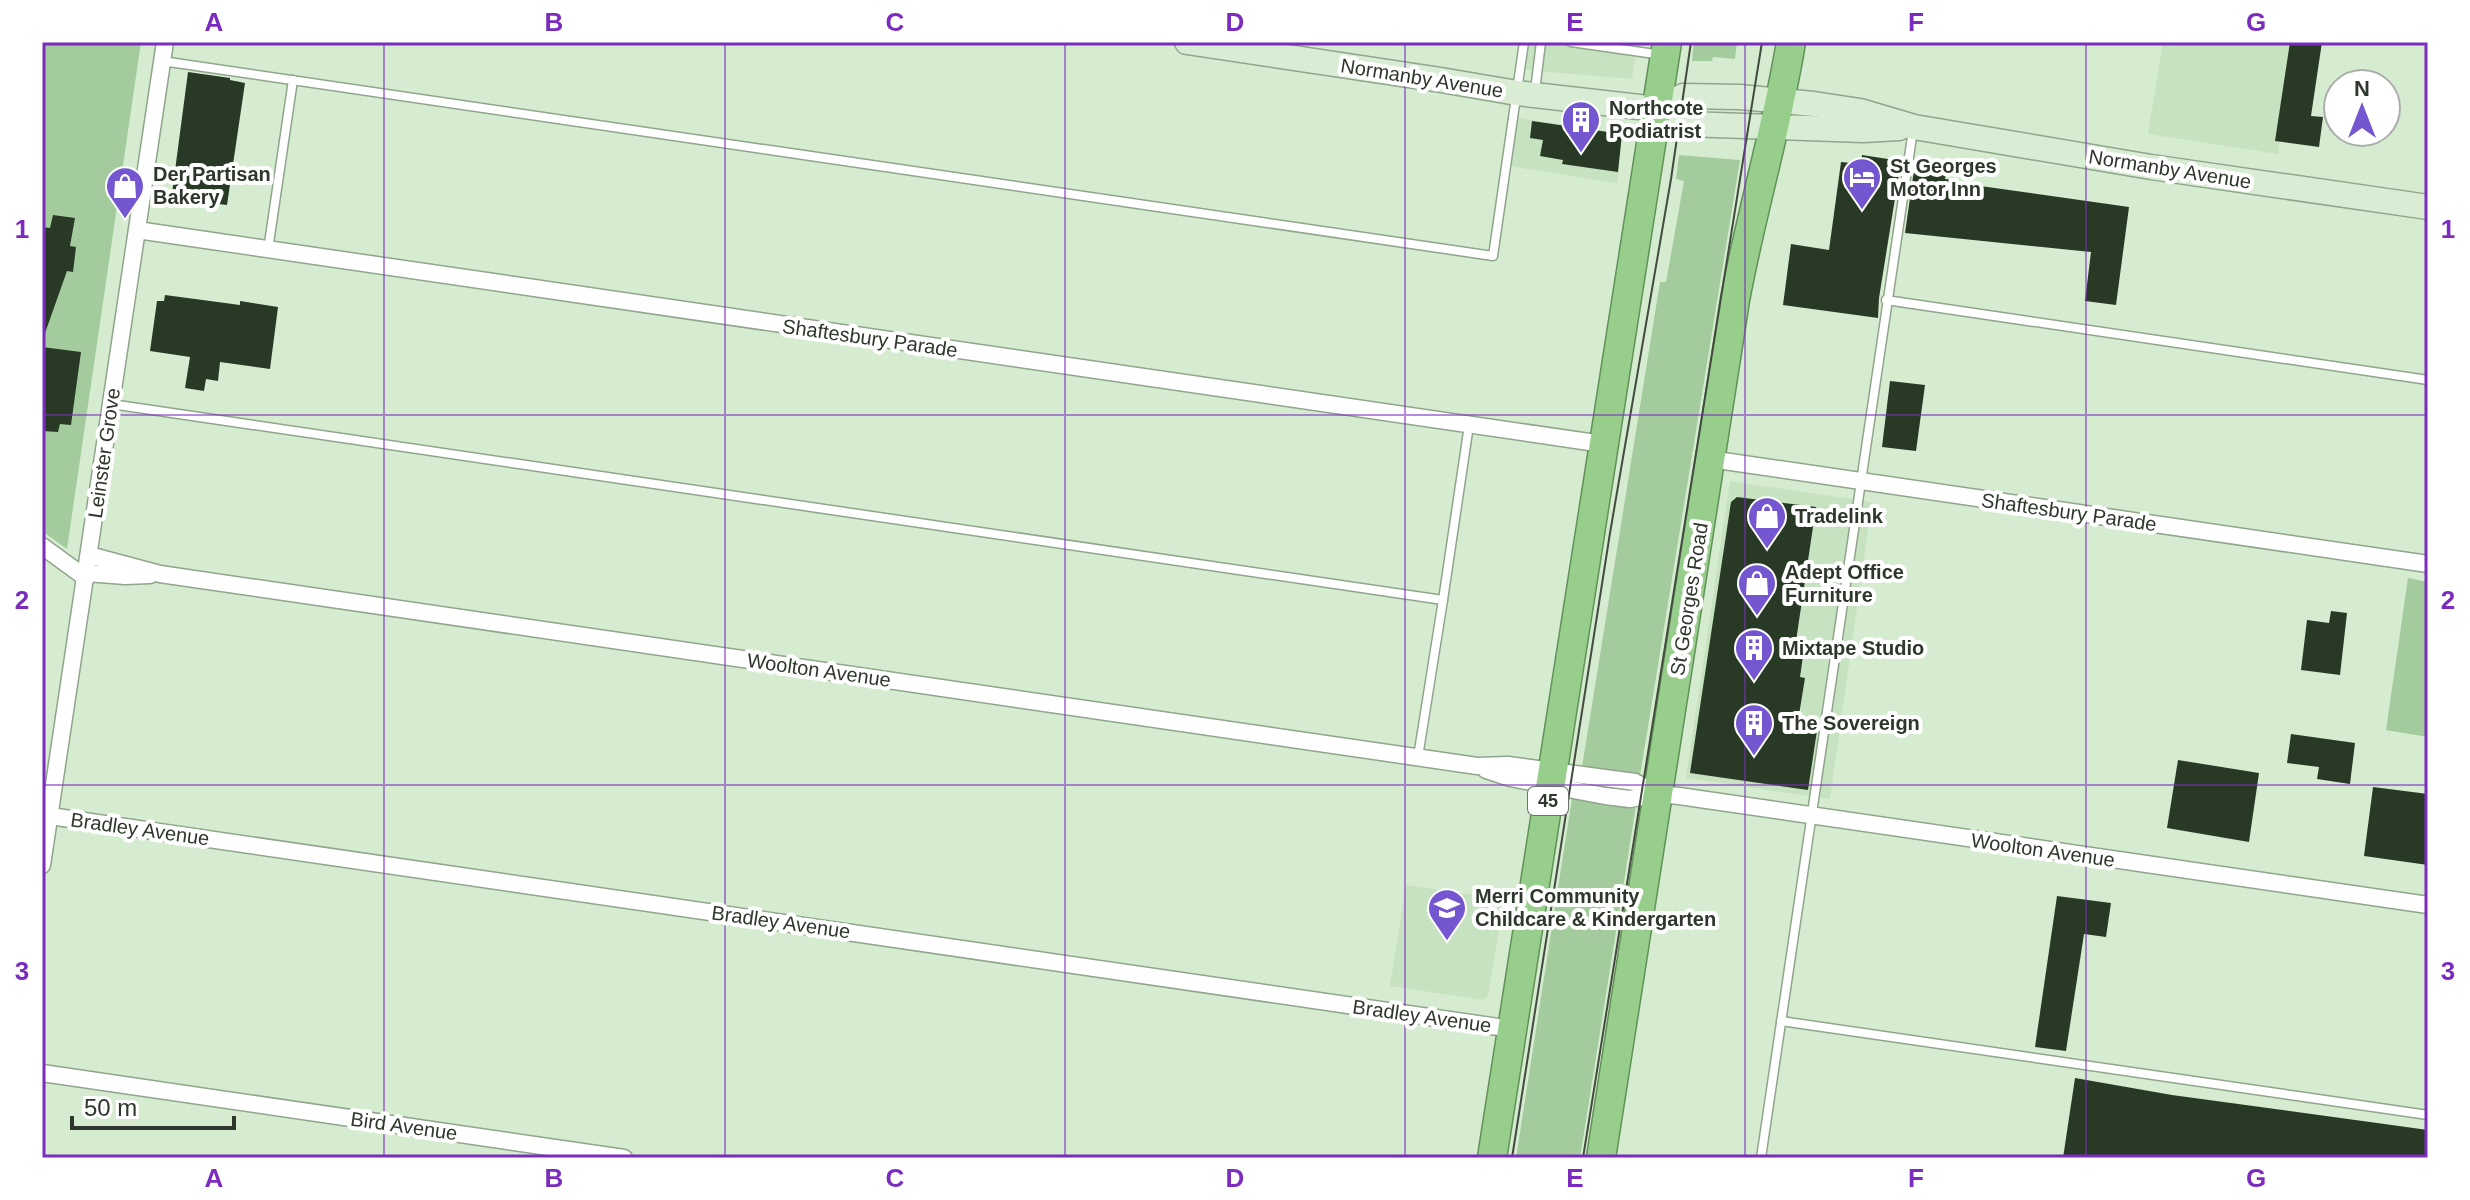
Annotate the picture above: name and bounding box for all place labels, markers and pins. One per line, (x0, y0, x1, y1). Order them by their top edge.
place label: Northcote Podiatrist (1609, 97, 1703, 142)
building icon: Northcote Podiatrist (1560, 99, 1602, 154)
place label: St Georges Motor Inn (1890, 155, 1997, 200)
hotel icon: St Georges Motor Inn (1841, 156, 1883, 211)
place label: Der Partisan Bakery (153, 163, 271, 208)
shop icon: Der Partisan Bakery (104, 165, 146, 220)
shop icon: Tradelink (1746, 495, 1788, 550)
place label: Tradelink (1795, 505, 1884, 527)
place label: Adept Office Furniture (1785, 561, 1904, 606)
shop icon: Adept Office Furniture (1736, 562, 1778, 617)
building icon: Mixtape Studio (1733, 627, 1775, 682)
place label: Mixtape Studio (1782, 637, 1924, 659)
building icon: The Sovereign (1733, 702, 1775, 757)
place label: The Sovereign (1782, 712, 1920, 734)
place label: Merri Community Childcare & Kindergarten (1475, 885, 1716, 930)
school or university icon: Merri Community Childcare & Kindergarten (1426, 887, 1468, 942)

